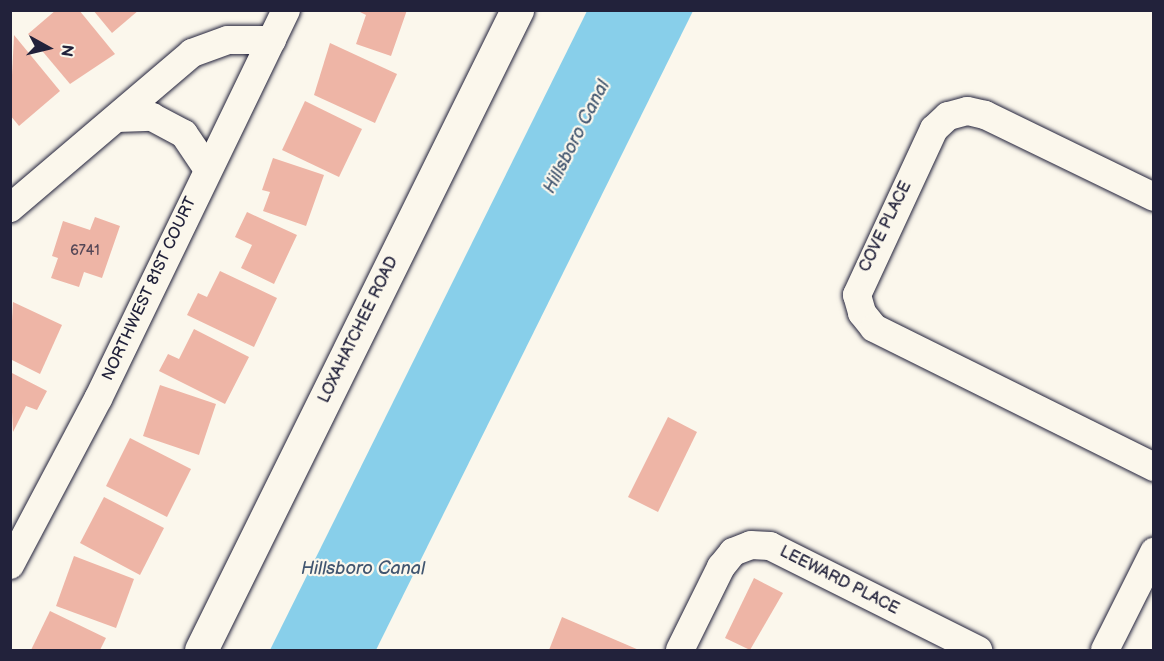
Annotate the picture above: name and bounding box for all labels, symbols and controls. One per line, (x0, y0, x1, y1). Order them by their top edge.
north arrow (18, 18, 78, 78)
text: N (56, 43, 77, 58)
water label: Hillsboro Canal (539, 77, 615, 197)
street label: COVE PLACE (856, 179, 916, 275)
street label: NORTHWEST 81ST COURT (99, 194, 201, 384)
house number: 6741 (70, 243, 100, 259)
street label: LOXAHATCHEE ROAD (315, 254, 403, 406)
street label: LEEWARD PLACE (776, 543, 902, 619)
water label: Hillsboro Canal (301, 558, 425, 580)

